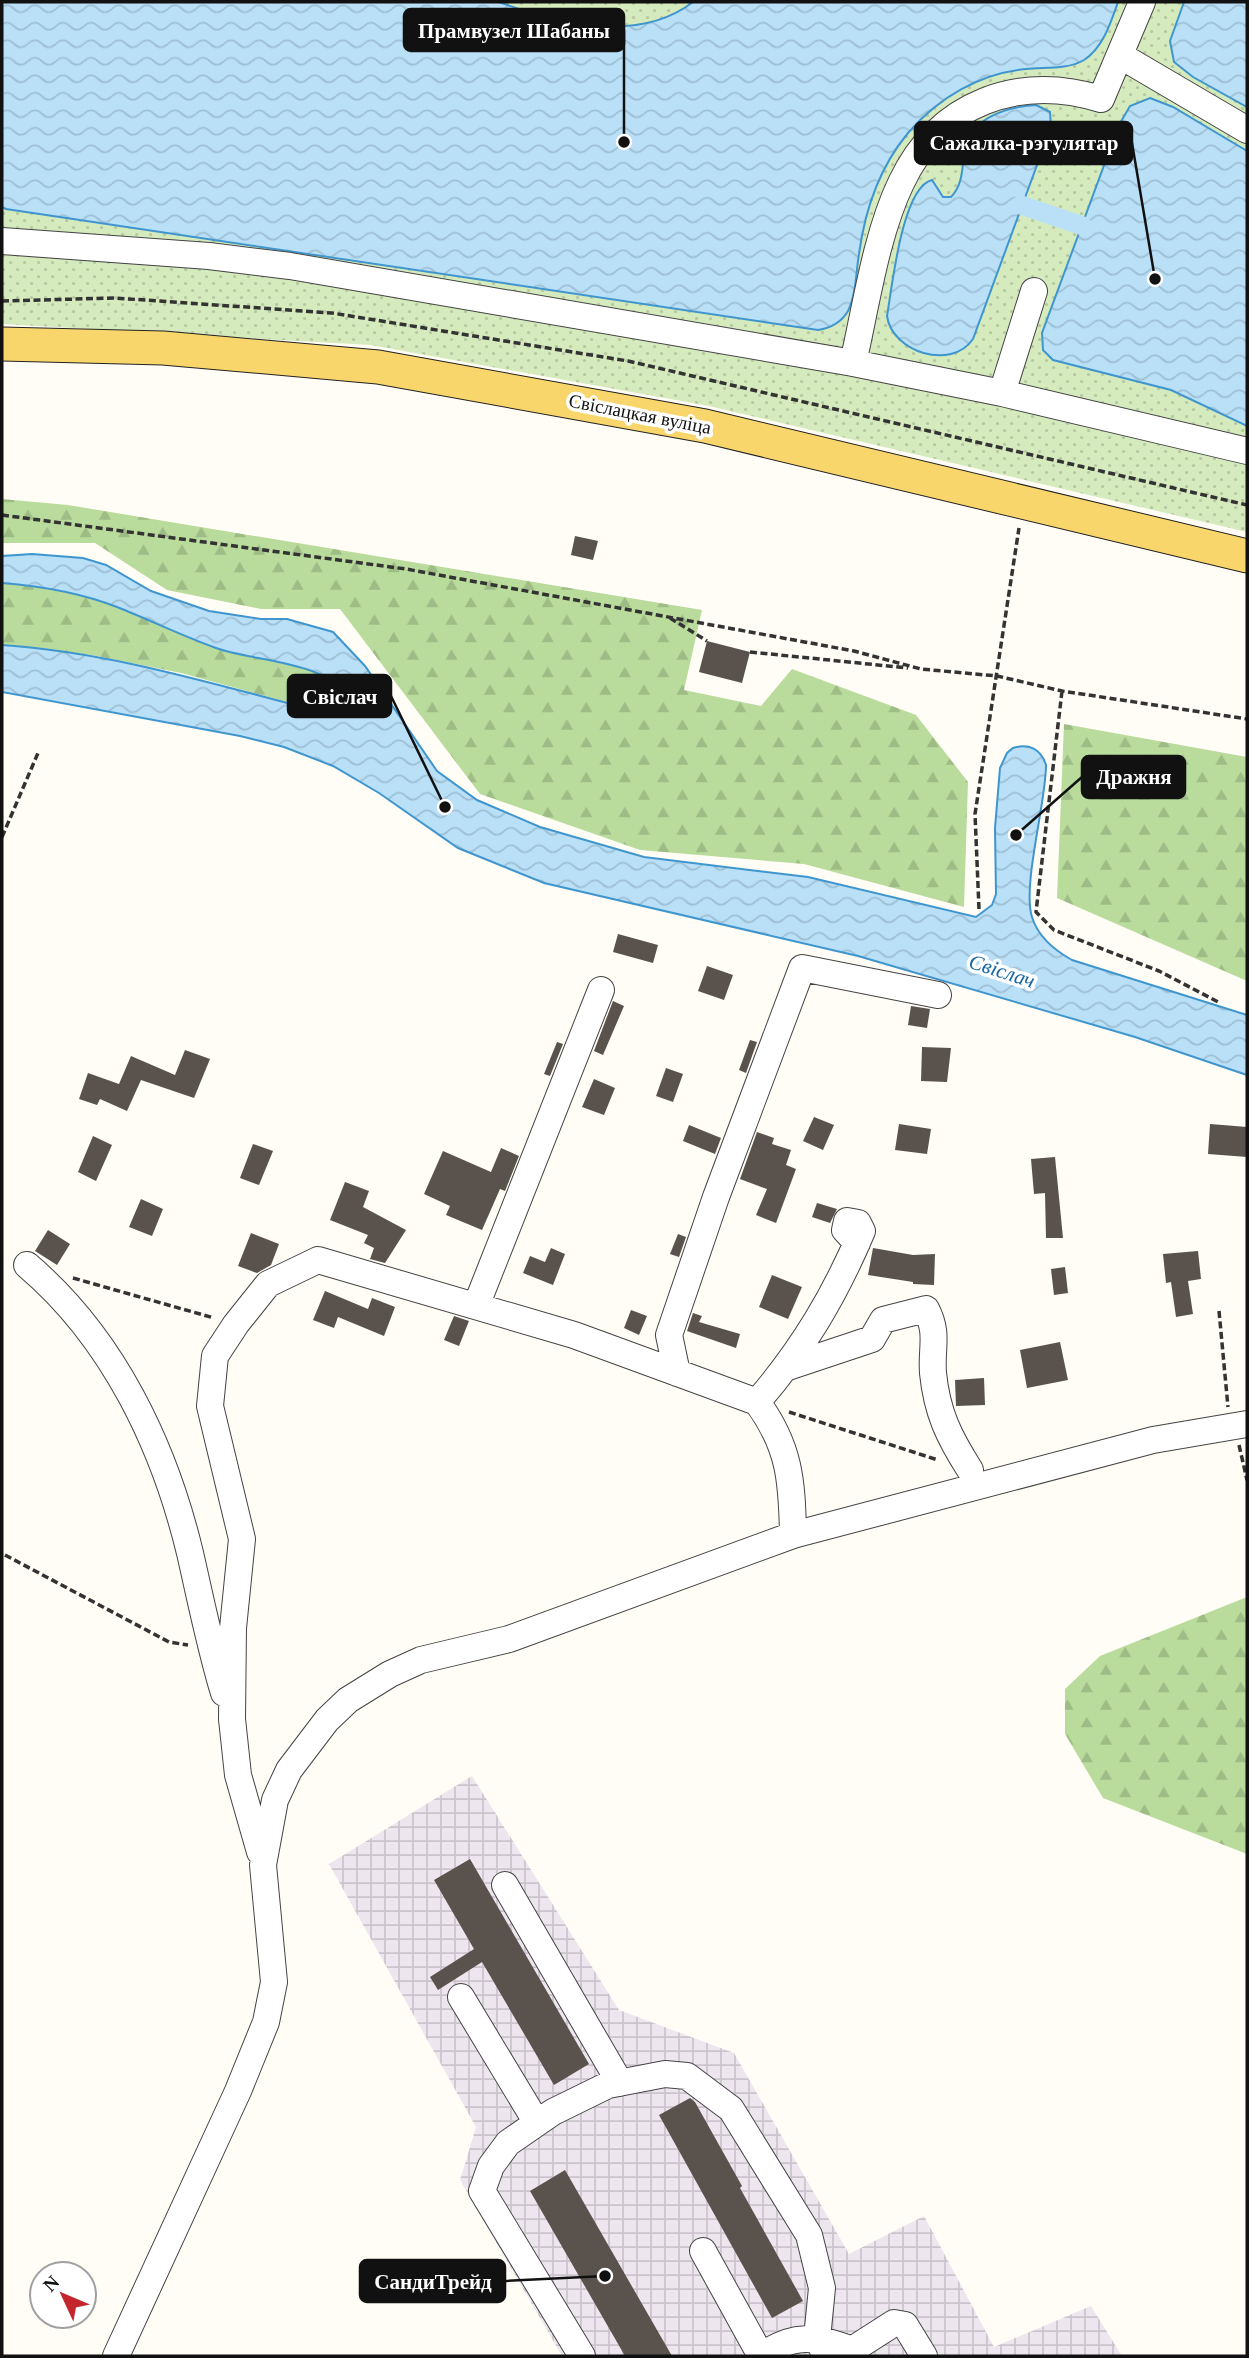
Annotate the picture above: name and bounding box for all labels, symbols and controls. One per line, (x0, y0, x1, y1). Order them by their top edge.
callout: Прамвузел Шабаны (404, 9, 624, 51)
text: Прамвузел Шабаны (418, 19, 610, 43)
callout: Сажалка-рэгулятар (915, 122, 1132, 164)
text: Сажалка-рэгулятар (930, 131, 1118, 155)
street label: Свіслацкая вуліца (567, 390, 714, 438)
callout: Свіслач (288, 675, 391, 717)
text: Свіслач (303, 685, 378, 709)
callout: Дражня (1082, 756, 1185, 798)
text: Дражня (1096, 765, 1172, 789)
water label: Свіслач (966, 949, 1038, 993)
north arrow (28, 2260, 98, 2330)
callout: СандиТрейд (360, 2260, 505, 2302)
text: СандиТрейд (374, 2270, 492, 2294)
text: N (39, 2271, 64, 2296)

